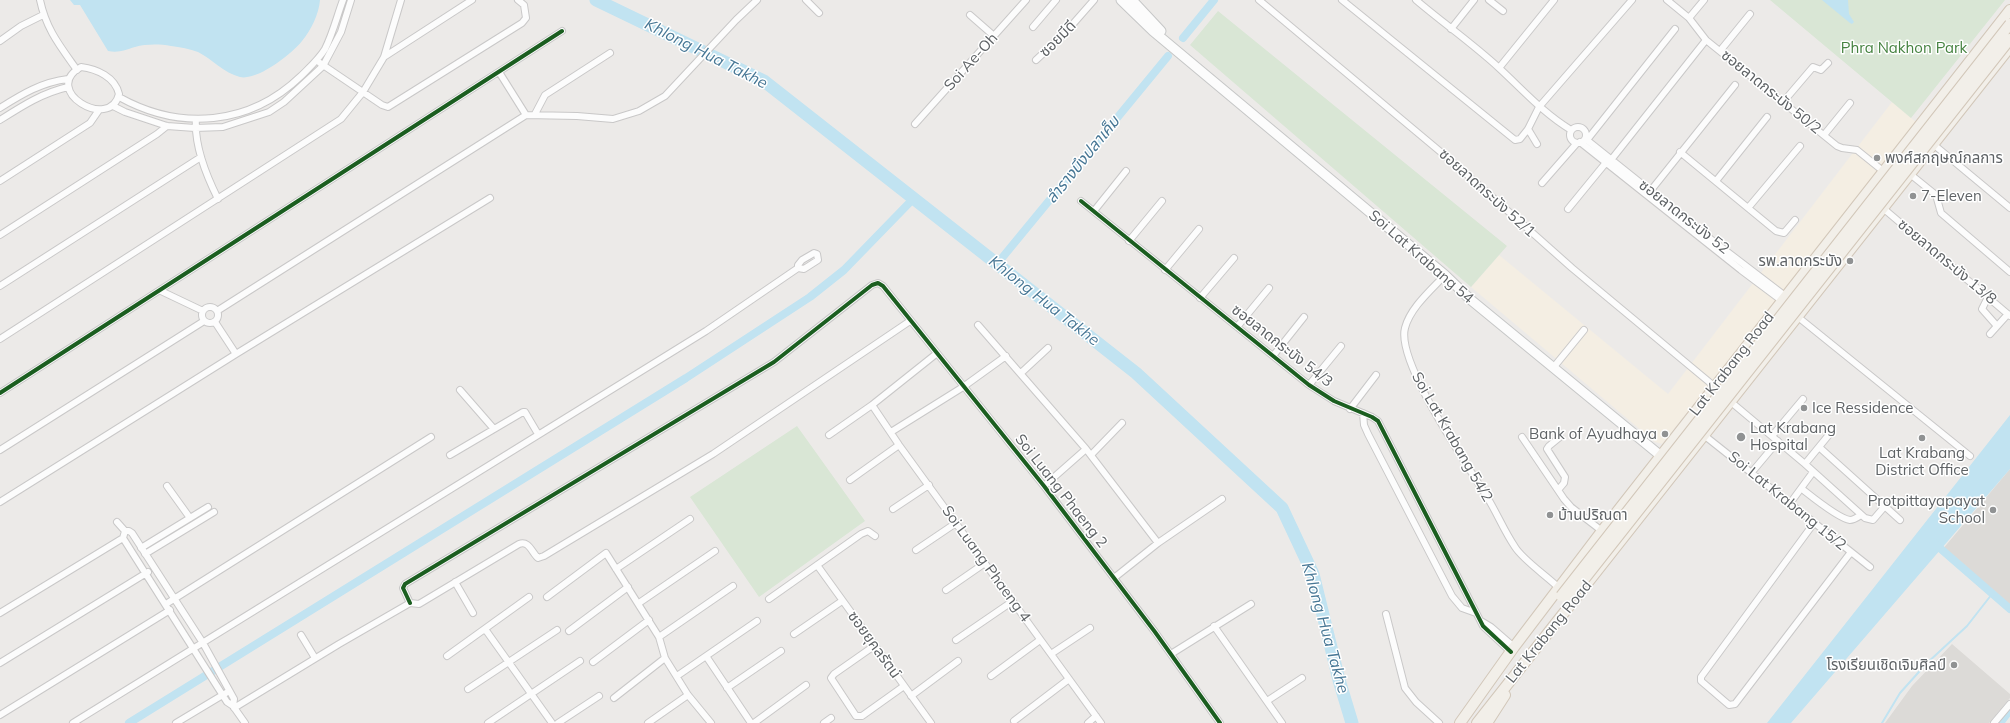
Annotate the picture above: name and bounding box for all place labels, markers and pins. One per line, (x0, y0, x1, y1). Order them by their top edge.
place label: พงศ์สกฤษณ์กลการ (1885, 149, 2003, 167)
marker: พงศ์สกฤษณ์กลการ (1872, 153, 1882, 163)
place label: 7-Eleven (1921, 187, 1982, 205)
marker: 7-Eleven (1908, 191, 1918, 201)
place label: รพ.ลาดกระบัง (1758, 252, 1842, 270)
marker: รพ.ลาดกระบัง (1845, 256, 1855, 266)
place label: Ice Ressidence (1812, 399, 1913, 417)
marker: Ice Ressidence (1799, 403, 1809, 413)
place label: Lat Krabang Hospital (1750, 419, 1836, 454)
place label: Bank of Ayudhaya (1529, 425, 1657, 443)
marker: Bank of Ayudhaya (1660, 429, 1670, 439)
marker: Lat Krabang Hospital (1735, 431, 1747, 443)
marker: Lat Krabang District Office (1917, 433, 1927, 443)
place label: Lat Krabang District Office (1875, 444, 1969, 479)
place label: Protpittayapayat School (1868, 492, 1985, 527)
marker: Protpittayapayat School (1988, 505, 1998, 515)
place label: บ้านปริณดา (1558, 506, 1628, 524)
marker: บ้านปริณดา (1545, 510, 1555, 520)
place label: โรงเรียนเชิดเจิมศิลป์ (1826, 656, 1946, 674)
marker: โรงเรียนเชิดเจิมศิลป์ (1949, 660, 1959, 670)

